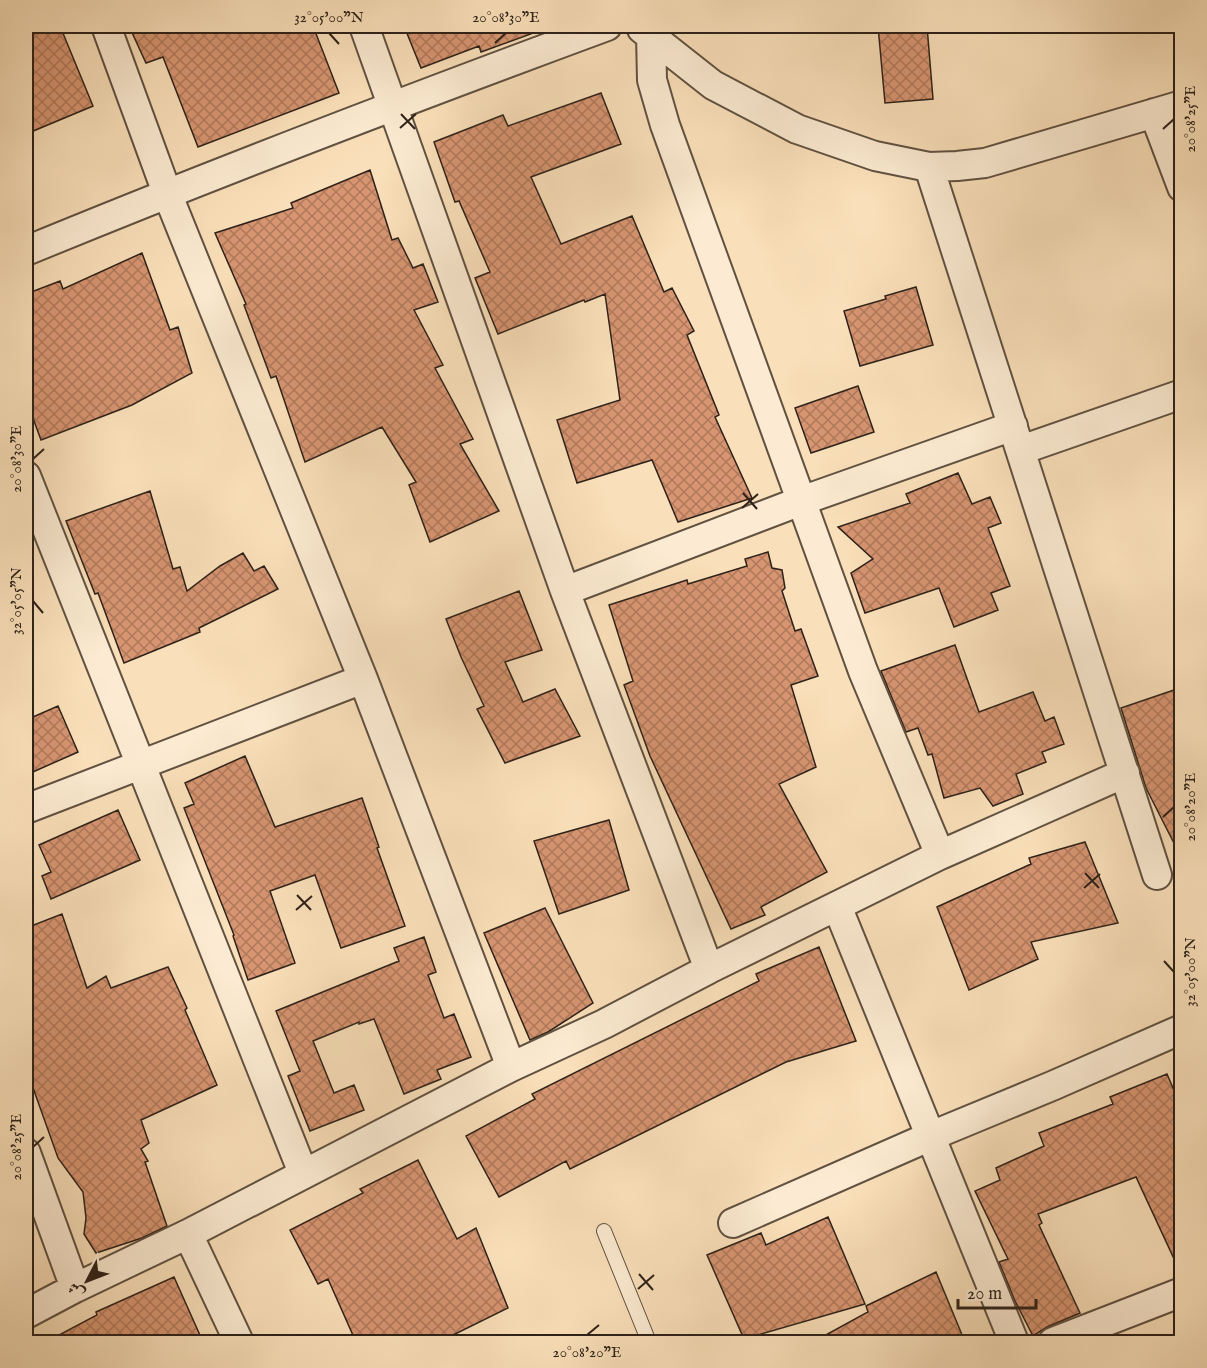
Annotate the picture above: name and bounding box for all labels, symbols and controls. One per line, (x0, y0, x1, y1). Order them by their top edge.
text: 32°05'00"N (294, 8, 364, 27)
text: 20°08'30"E (472, 8, 540, 27)
text: 20°08'25"E (1181, 86, 1200, 152)
text: 20°08'30"E (7, 425, 26, 493)
text: 32°05'05"N (7, 567, 26, 635)
text: 20°08'20"E (1181, 773, 1200, 841)
text: 32°05'00"N (1181, 937, 1200, 1007)
text: 20°08'25"E (7, 1114, 26, 1180)
north arrow (57, 1251, 117, 1311)
scale bar (958, 1272, 1036, 1310)
text: ش (65, 1277, 90, 1302)
text: 20 m (967, 1283, 1002, 1306)
text: 20°08'20"E (553, 1343, 621, 1362)

